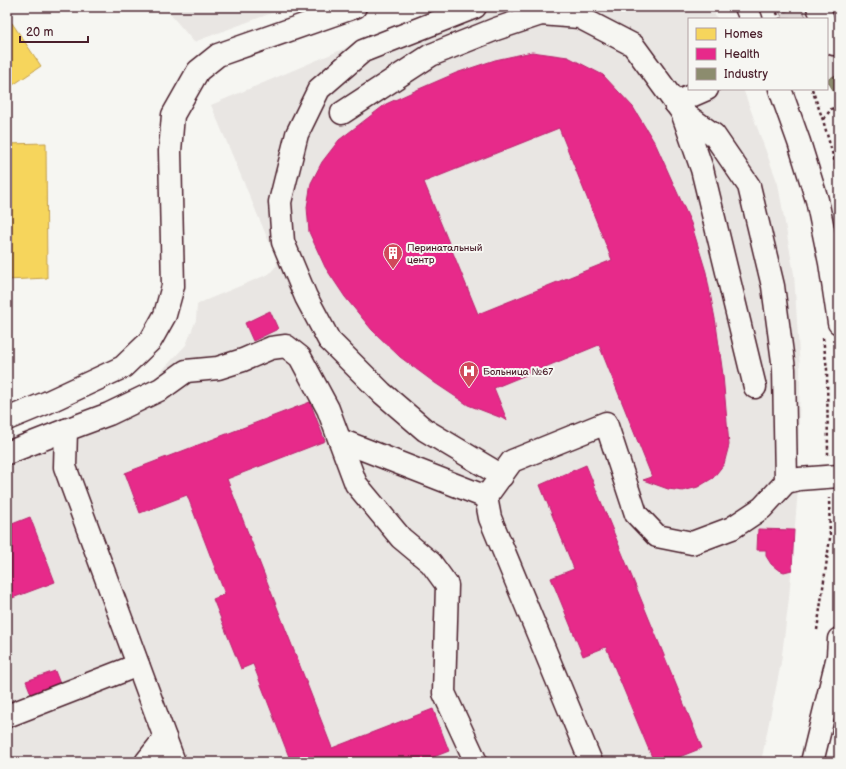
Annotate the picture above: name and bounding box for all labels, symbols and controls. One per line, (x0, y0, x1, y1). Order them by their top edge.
scale bar (20, 18, 88, 44)
legend (688, 18, 828, 90)
text: 20 m (26, 25, 53, 40)
text: Homes (724, 27, 763, 42)
text: Health (724, 47, 760, 62)
text: Industry (724, 67, 769, 82)
building icon: Перинатальный центр (382, 242, 404, 270)
place label: Перинатальный центр (407, 242, 483, 266)
hospital icon: Больница №67 (458, 360, 480, 388)
place label: Больница №67 (483, 366, 553, 378)

